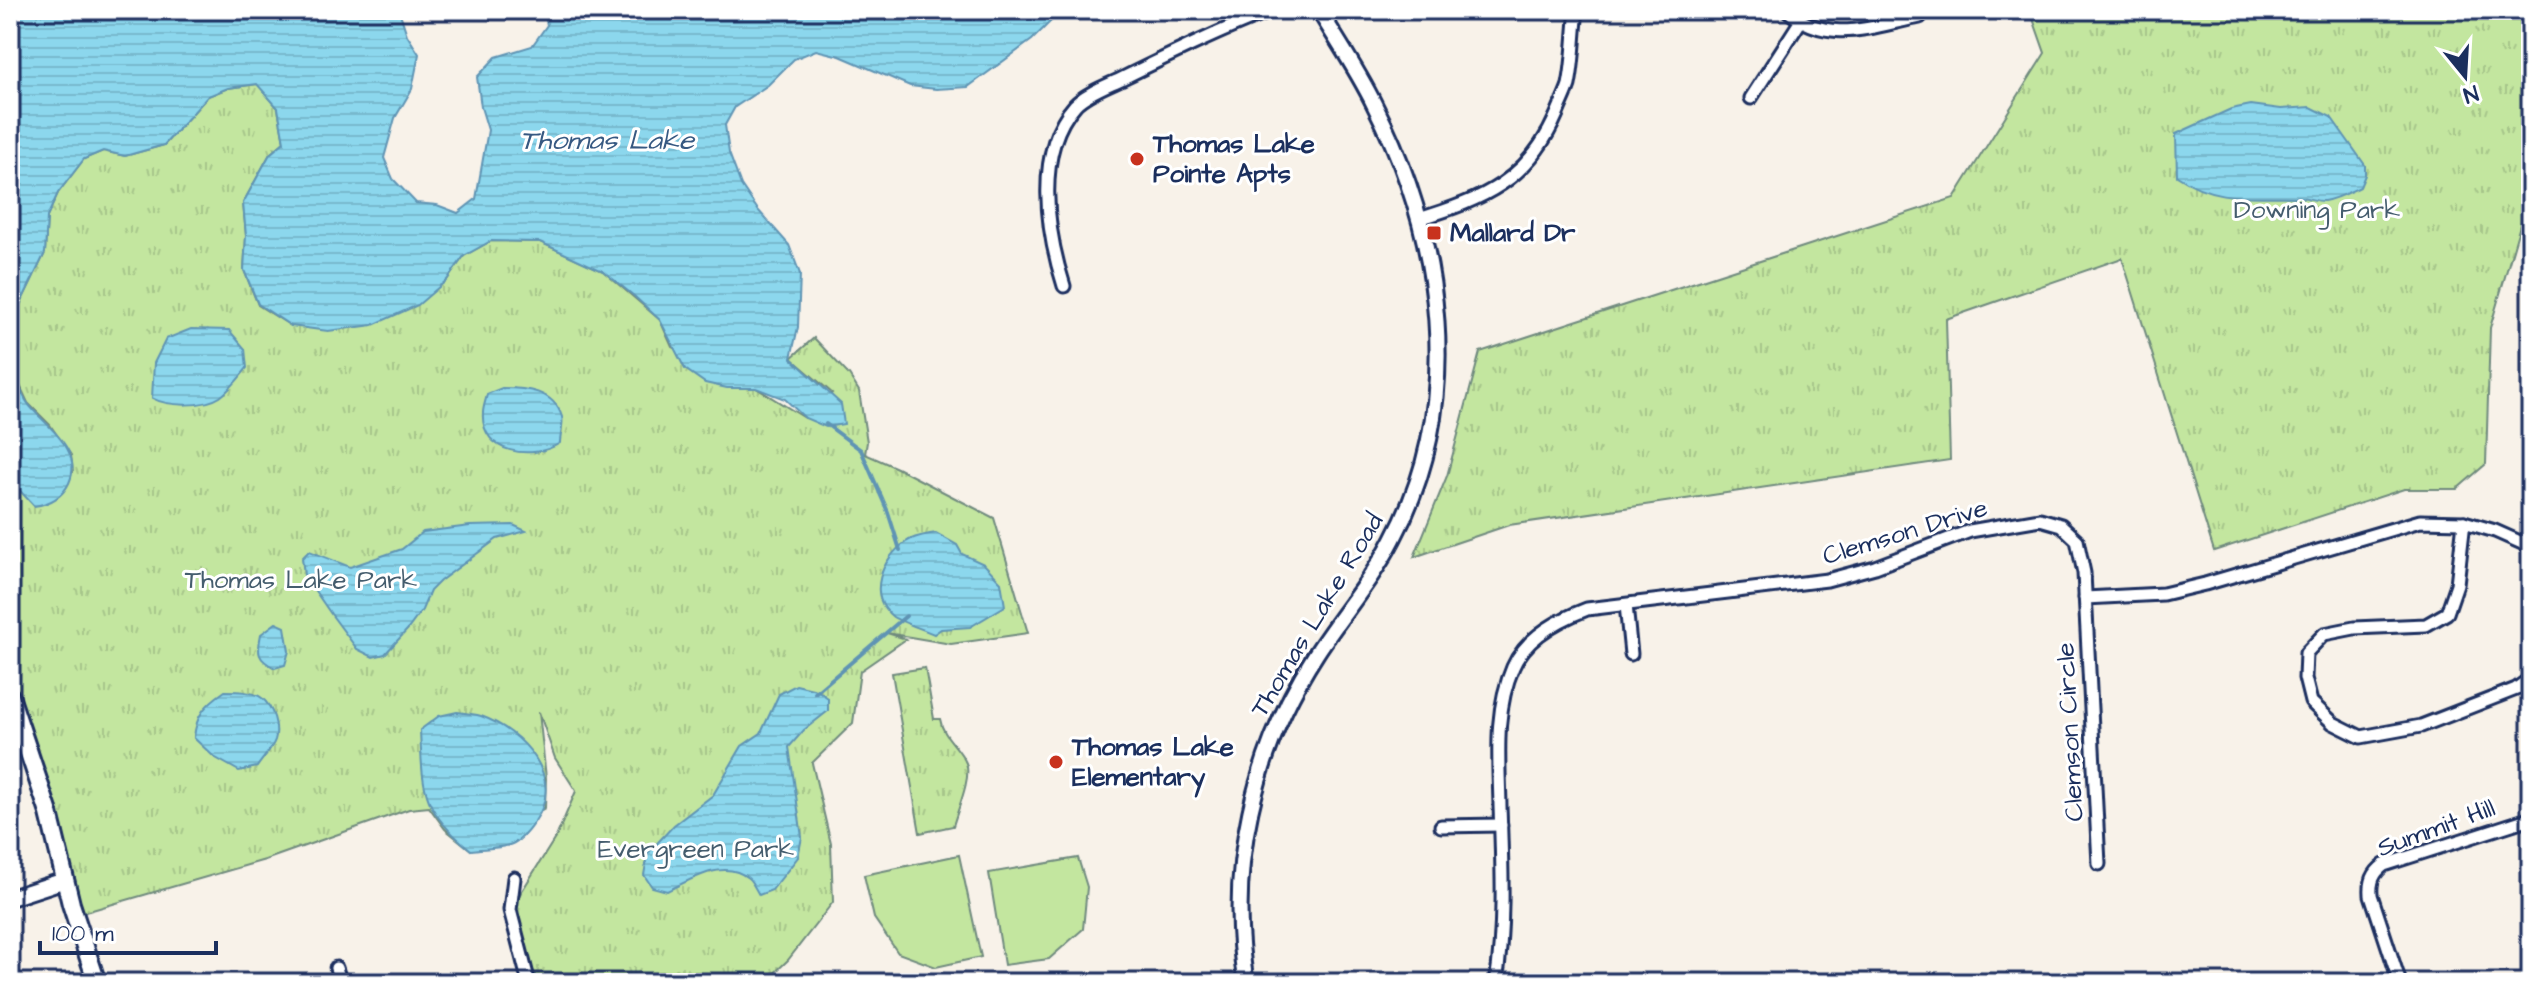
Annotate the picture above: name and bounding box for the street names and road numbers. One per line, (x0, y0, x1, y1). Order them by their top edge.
street label: Clemson Drive (1818, 490, 1992, 574)
street label: Thomas Lake Road (1242, 506, 1392, 724)
street label: Clemson Circle (2047, 642, 2093, 822)
street label: Summit Hill (2372, 790, 2500, 866)

